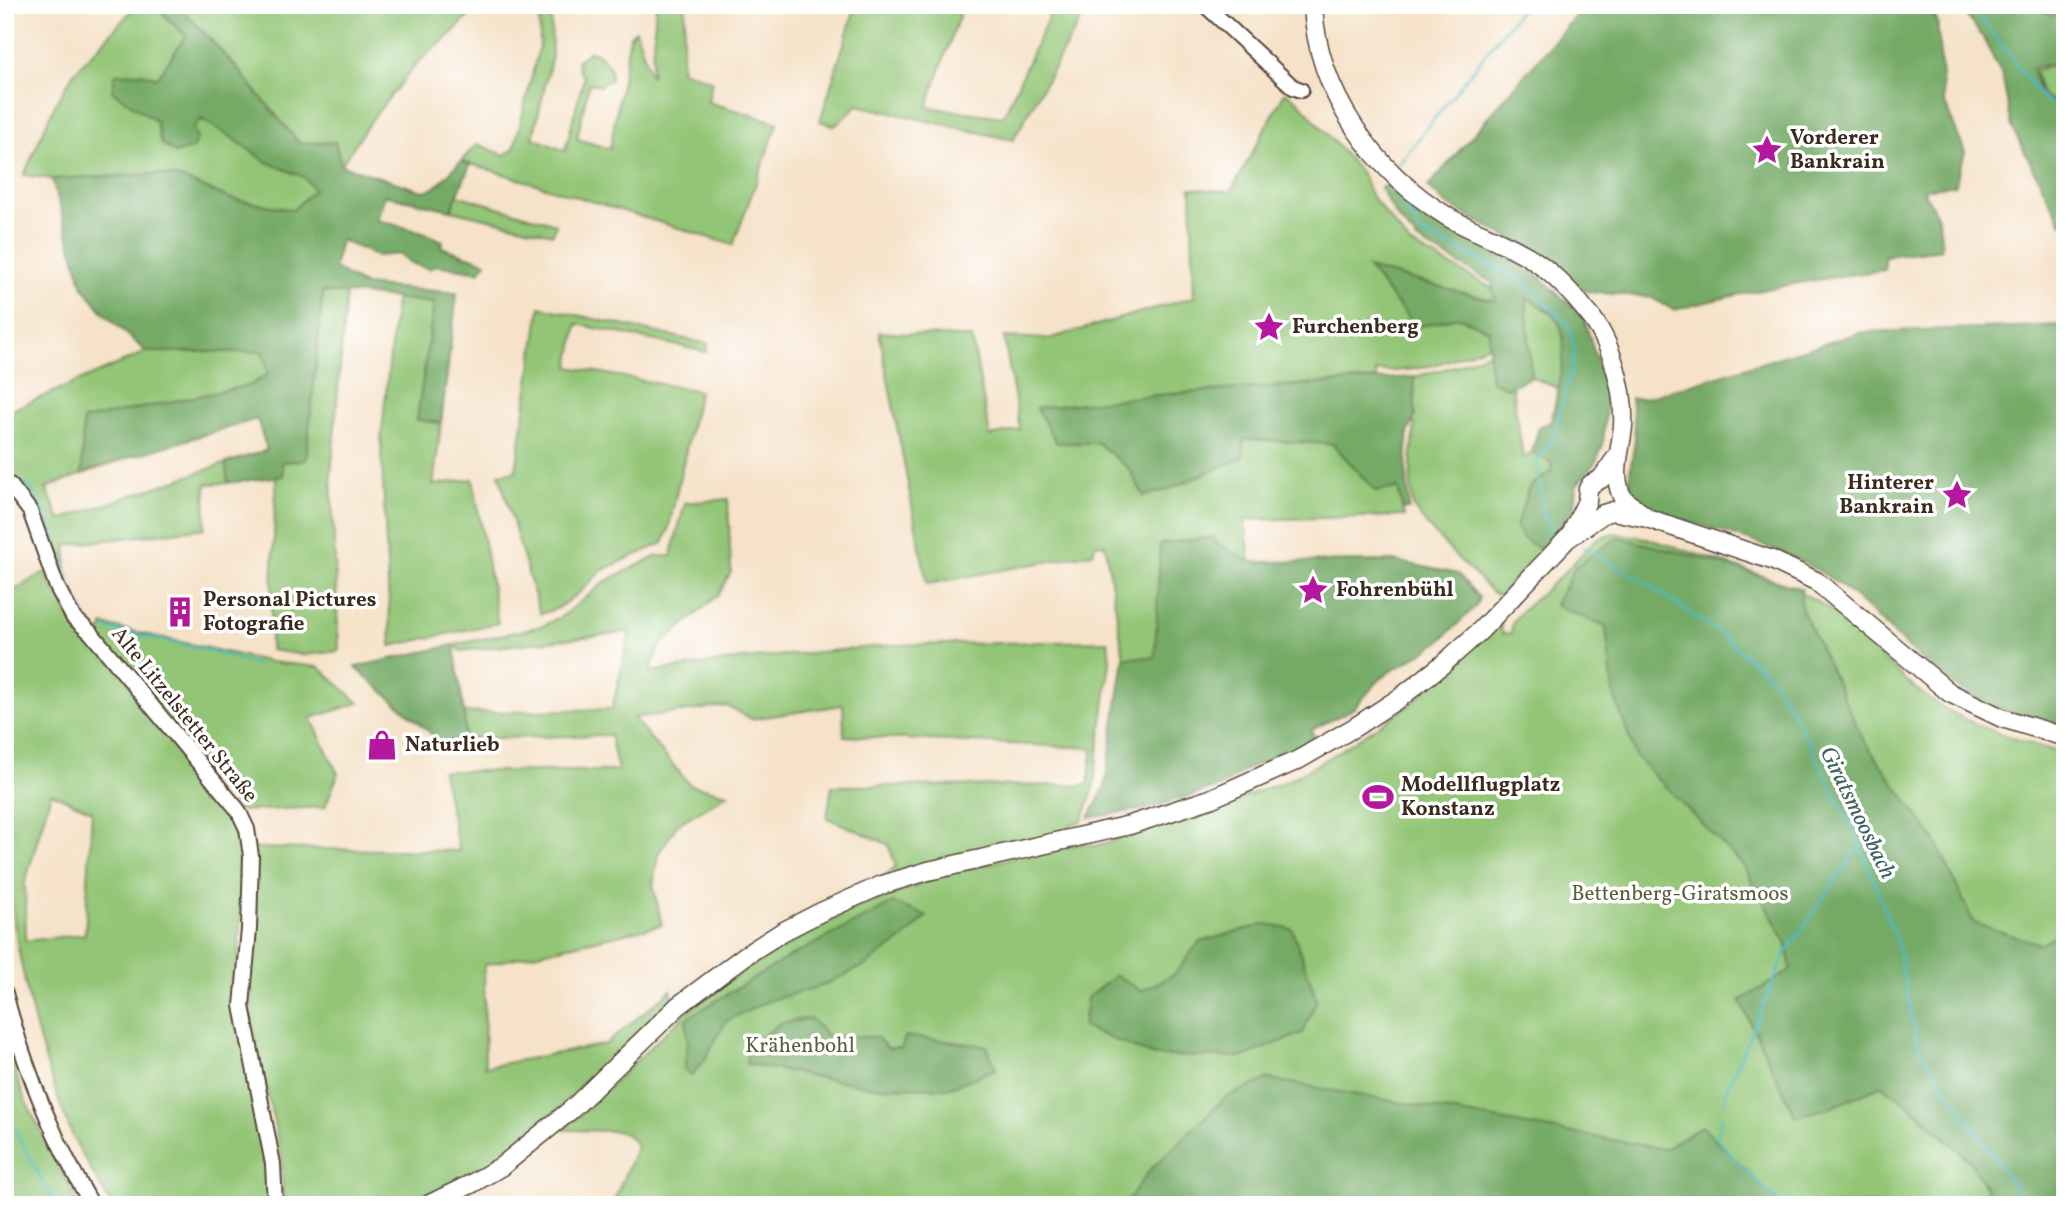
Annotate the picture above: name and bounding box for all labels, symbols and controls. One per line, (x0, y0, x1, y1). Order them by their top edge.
place label: Vorderer Bankrain (1790, 124, 1885, 177)
place icon: Vorderer Bankrain (1750, 133, 1784, 167)
place icon: Furchenberg (1252, 310, 1286, 344)
place label: Furchenberg (1292, 313, 1419, 342)
place label: Hinterer Bankrain (1839, 469, 1934, 522)
place icon: Hinterer Bankrain (1940, 478, 1974, 512)
place icon: Fohrenbühl (1296, 573, 1330, 607)
place label: Fohrenbühl (1336, 576, 1454, 605)
place label: Personal Pictures Fotografie (203, 586, 376, 639)
building icon: Personal Pictures Fotografie (163, 595, 197, 629)
street label: Alte Litzelstetter Straße (104, 621, 264, 809)
shop icon: Naturlieb (365, 728, 399, 762)
place label: Naturlieb (405, 731, 500, 760)
water label: Giratsmoosbach (1811, 741, 1903, 885)
place label: Modellflugplatz Konstanz (1401, 771, 1561, 824)
sports icon: Modellflugplatz Konstanz (1361, 780, 1395, 814)
park label: Bettenberg-Giratsmoos (1572, 880, 1788, 909)
park label: Krähenbohl (745, 1032, 855, 1061)

